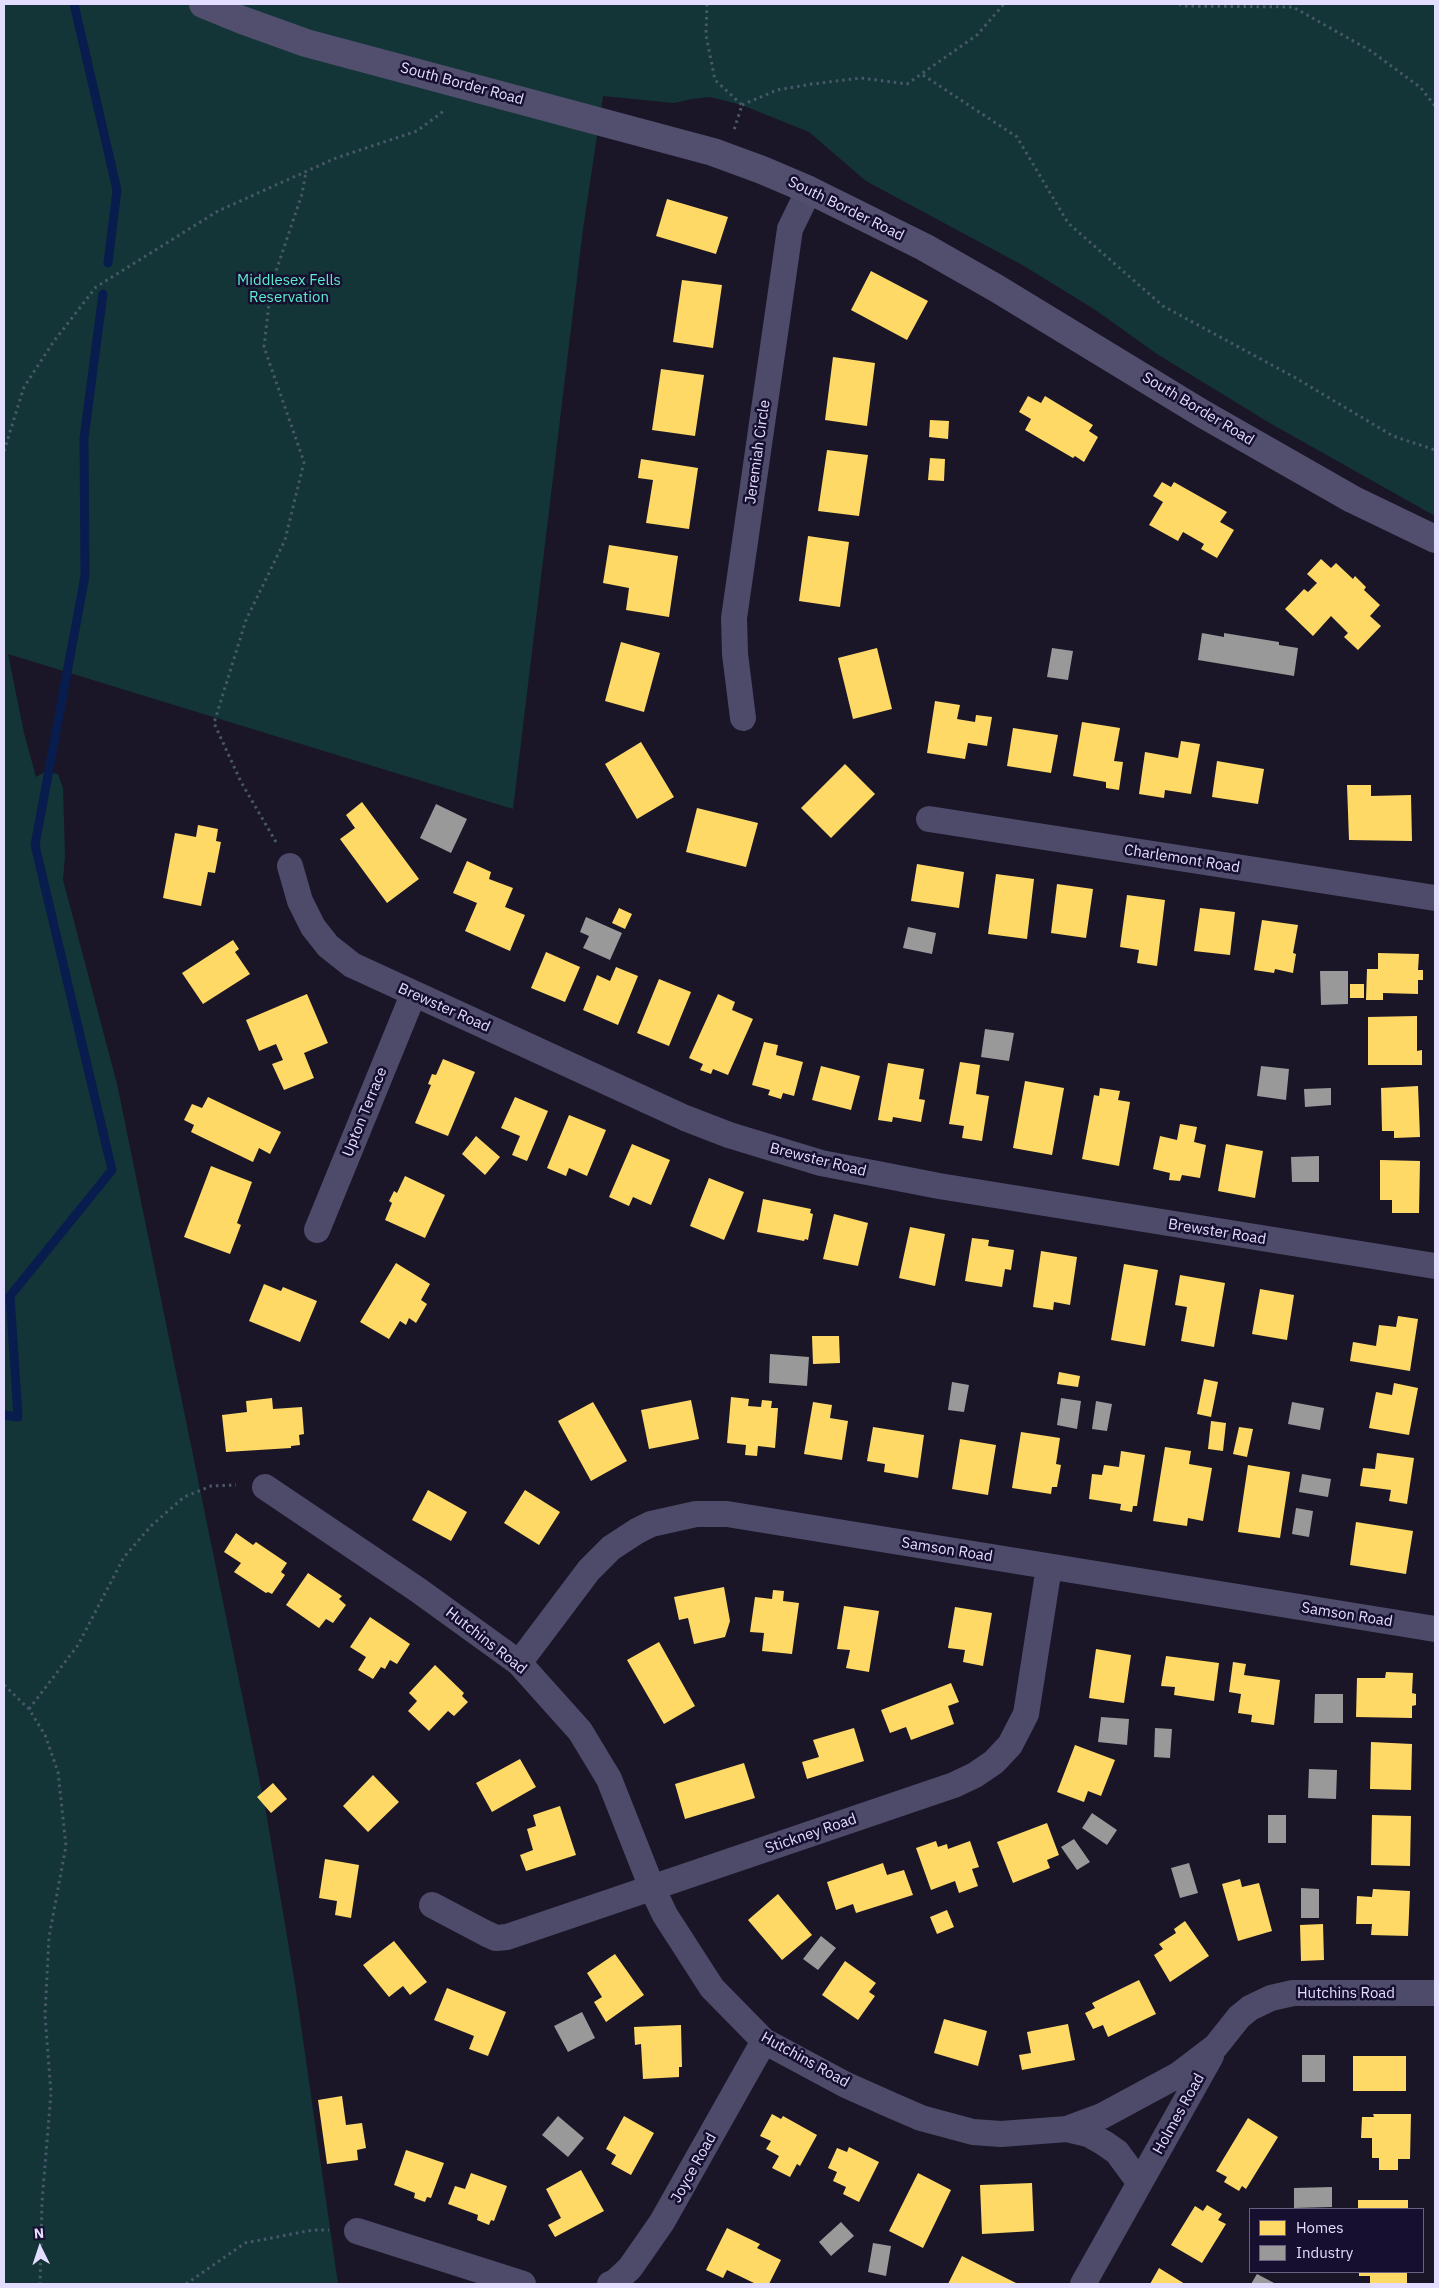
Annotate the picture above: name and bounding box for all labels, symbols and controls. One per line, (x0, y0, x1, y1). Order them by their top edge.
street label: South Border Road (398, 59, 526, 109)
street label: South Border Road (785, 173, 907, 245)
park label: Middlesex Fells Reservation (237, 272, 341, 307)
street label: South Border Road (1139, 369, 1257, 449)
street label: Jeremiah Circle (742, 399, 774, 505)
street label: Charlemont Road (1123, 841, 1241, 877)
street label: Brewster Road (395, 980, 493, 1036)
street label: Upton Terrace (339, 1065, 391, 1159)
street label: Brewster Road (768, 1139, 868, 1181)
street label: Brewster Road (1167, 1215, 1267, 1249)
street label: Samson Road (900, 1534, 994, 1566)
street label: Samson Road (1300, 1599, 1394, 1631)
street label: Hutchins Road (442, 1604, 530, 1678)
street label: Stickney Road (763, 1810, 859, 1858)
street label: Hutchins Road (1297, 1985, 1395, 2003)
street label: Hutchins Road (758, 2028, 852, 2092)
street label: Holmes Road (1149, 2070, 1209, 2158)
street label: Joyce Road (667, 2130, 721, 2206)
legend (1249, 2208, 1424, 2273)
text: Homes (1296, 2218, 1344, 2237)
north arrow (15, 2223, 65, 2273)
text: N (33, 2224, 45, 2242)
text: Industry (1296, 2243, 1353, 2262)

